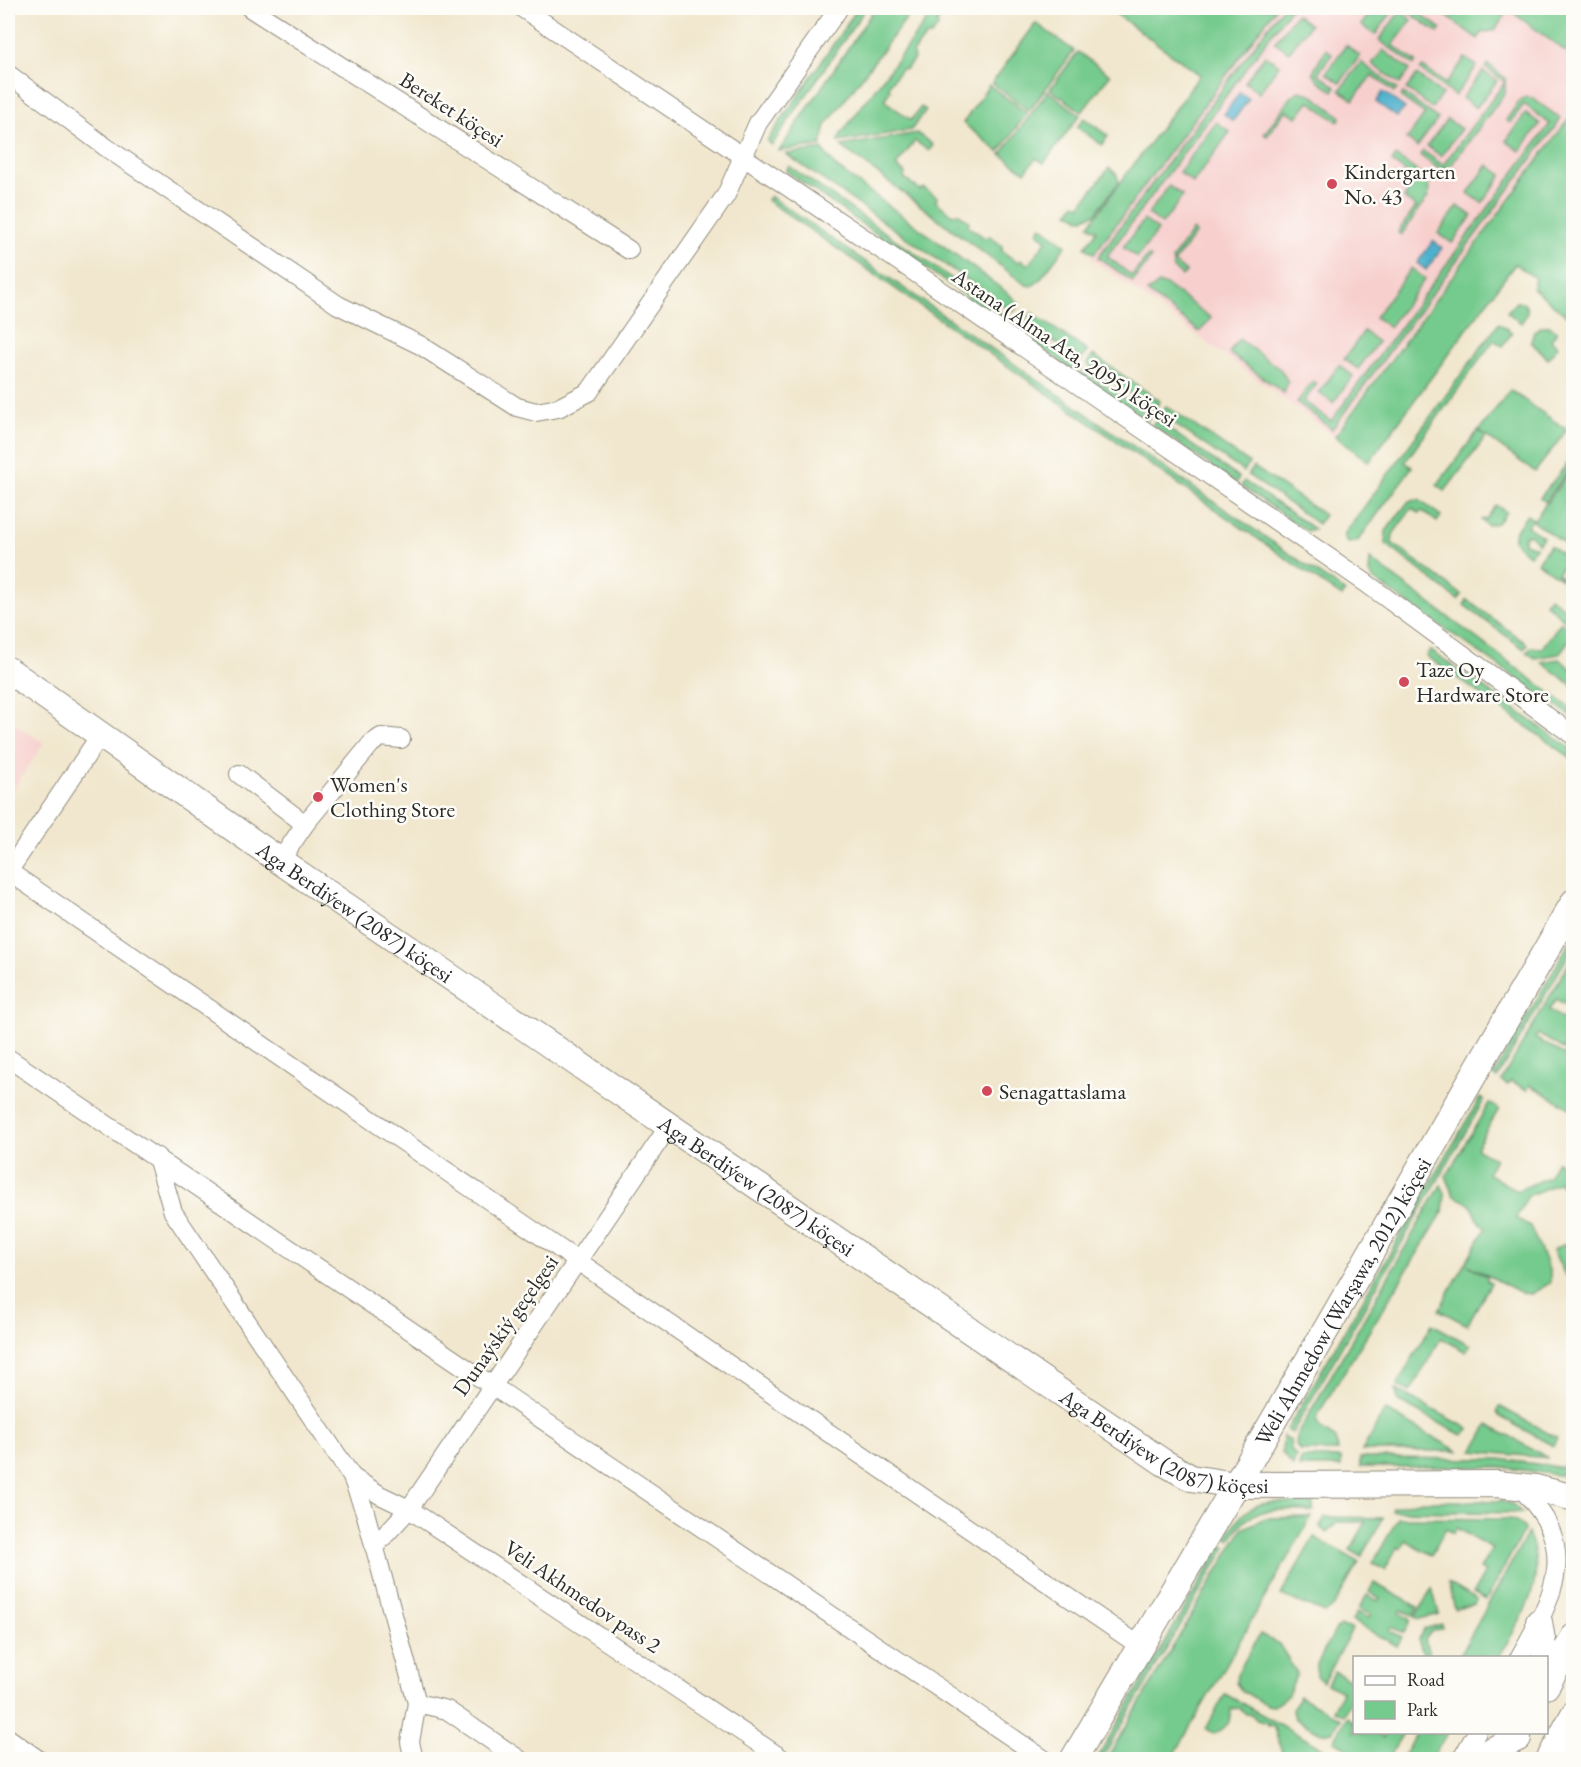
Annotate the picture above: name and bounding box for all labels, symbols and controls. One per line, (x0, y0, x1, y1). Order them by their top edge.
street label: Bereket köçesi (394, 65, 509, 154)
place label: Kindergarten No. 43 (1344, 157, 1456, 211)
marker: Kindergarten No. 43 (1325, 177, 1339, 191)
street label: Astana (Alma Ata, 2095) köçesi (946, 261, 1183, 434)
place label: Taze Oy Hardware Store (1416, 655, 1549, 709)
marker: Taze Oy Hardware Store (1397, 675, 1411, 689)
place label: Women's Clothing Store (330, 770, 455, 824)
marker: Women's Clothing Store (311, 790, 325, 804)
street label: Aga Berdiýew (2087) köçesi (250, 834, 459, 990)
place label: Senagattaslama (999, 1077, 1126, 1106)
marker: Senagattaslama (980, 1084, 994, 1098)
street label: Aga Berdiýew (2087) köçesi (652, 1108, 860, 1263)
street label: Weli Ahmedow (Warşawa, 2012) köçesi (1248, 1152, 1438, 1451)
street label: Dunaýskiý geçelgesi (446, 1249, 565, 1402)
street label: Aga Berdiýew (2087) köçesi (1053, 1382, 1269, 1500)
street label: Veli Akhmedov pass 2 (499, 1533, 667, 1660)
legend (1353, 1656, 1548, 1734)
text: Road (1407, 1668, 1446, 1691)
text: Park (1407, 1698, 1438, 1721)

